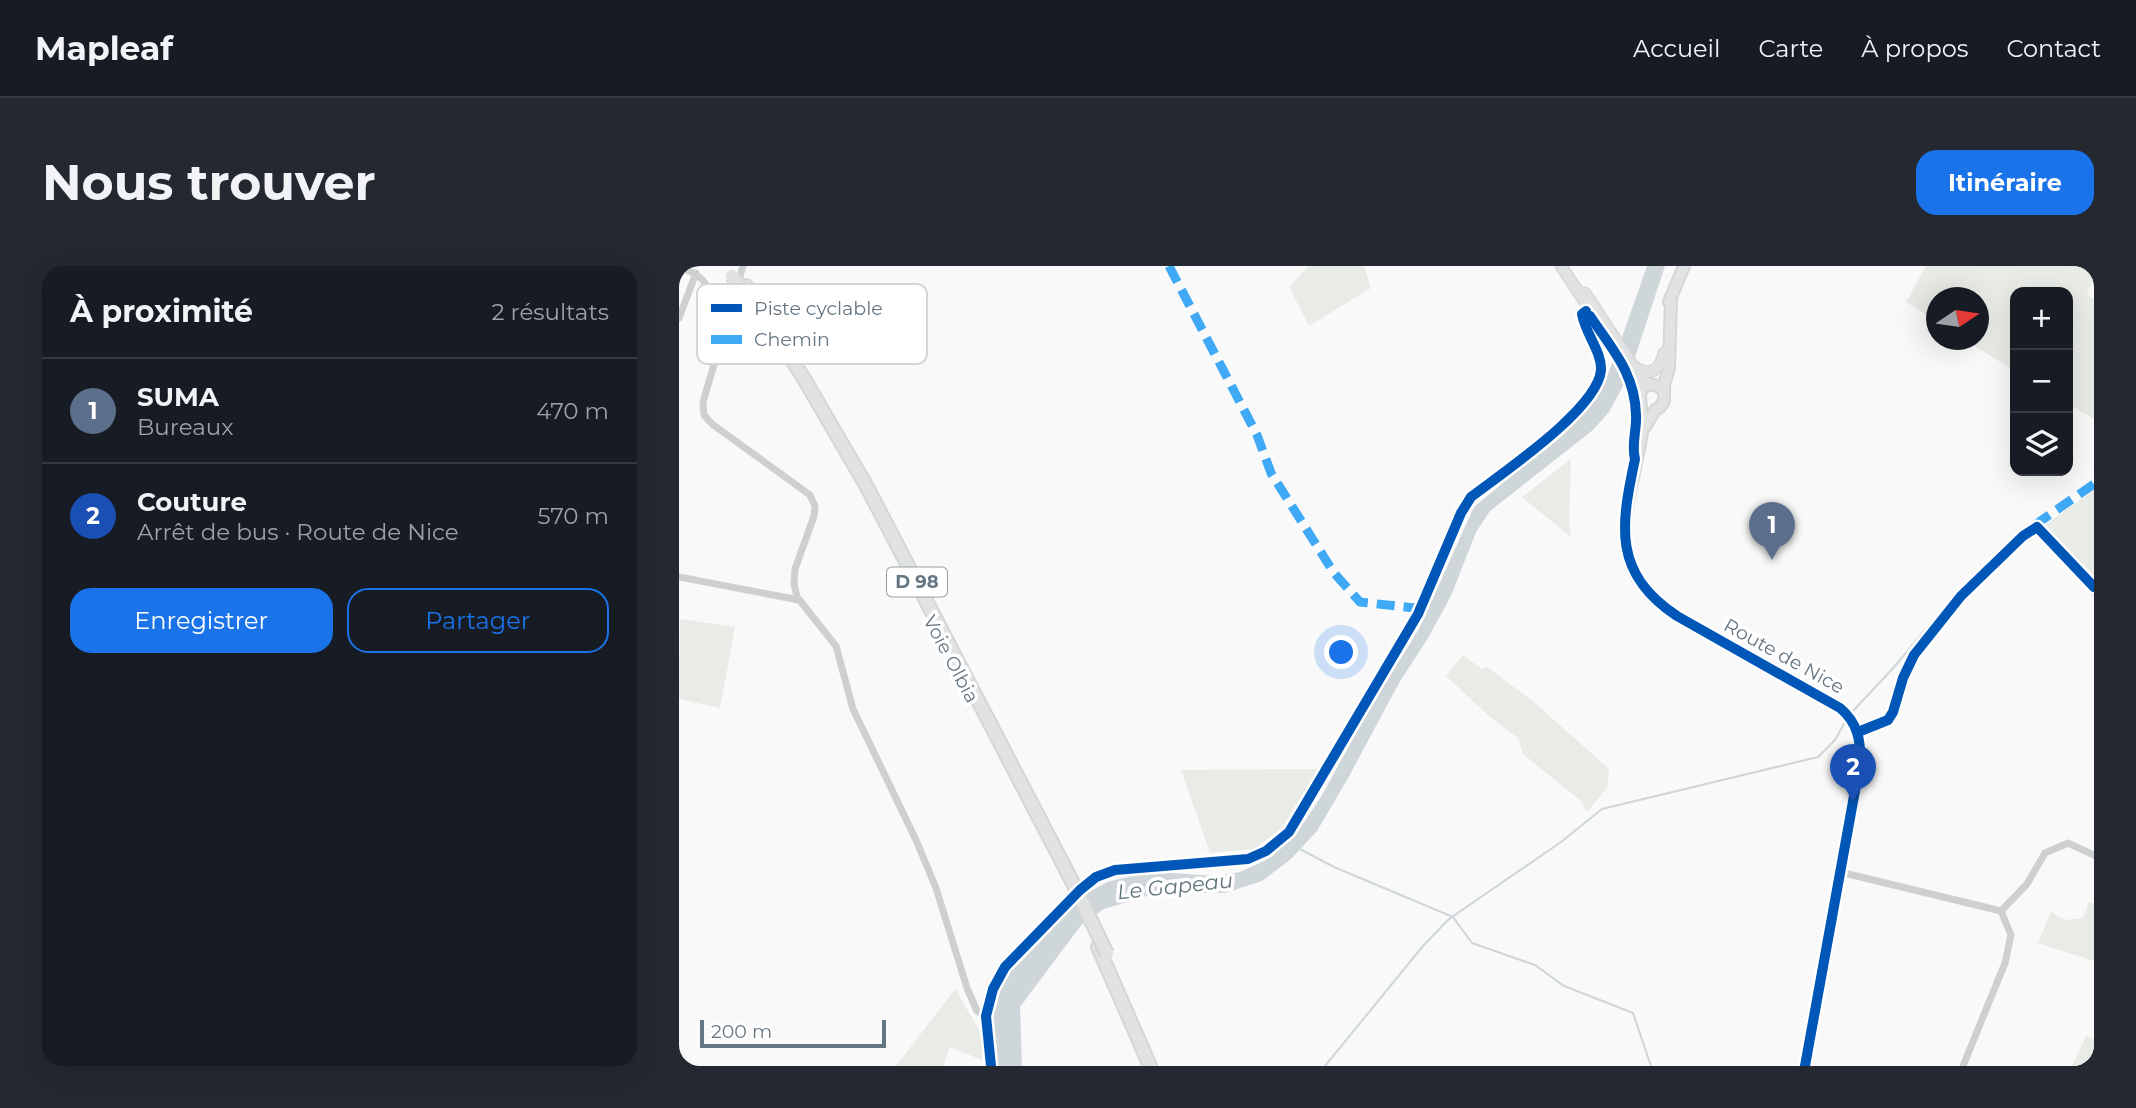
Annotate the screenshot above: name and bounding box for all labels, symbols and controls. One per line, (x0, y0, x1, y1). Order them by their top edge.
text: Mapleaf (35, 28, 173, 68)
text: Accueil (1633, 34, 1720, 63)
text: Carte (1758, 34, 1823, 63)
text: À propos (1861, 34, 1968, 63)
text: Contact (2006, 34, 2101, 63)
button: Itinéraire (1916, 150, 2094, 215)
text: Nous trouver (42, 153, 376, 212)
legend (697, 284, 927, 364)
north arrow (1926, 287, 1989, 350)
map controls (2010, 287, 2073, 476)
button: + (2010, 287, 2073, 350)
text: À proximité (70, 293, 253, 330)
text: Piste cyclable (754, 297, 883, 320)
text: 2 résultats (491, 298, 609, 326)
text: Chemin (754, 328, 830, 351)
button: − (2010, 350, 2073, 413)
text: SUMA (137, 381, 219, 413)
text: 1 (88, 397, 98, 425)
text: 470 m (536, 397, 609, 425)
text: Bureaux (137, 413, 234, 441)
button: layers (2010, 413, 2073, 476)
text: Couture (137, 486, 247, 518)
text: 2 (86, 502, 100, 530)
text: 570 m (538, 502, 609, 530)
pin: 1 (1749, 502, 1795, 560)
text: Arrêt de bus · Route de Nice (137, 518, 459, 546)
road number: D 98 (887, 568, 947, 596)
button: Enregistrer (70, 588, 333, 653)
button: Partager (347, 588, 609, 653)
street label: Voie Olbia (918, 611, 984, 707)
street label: Route de Nice (1720, 613, 1848, 699)
your location (1324, 635, 1358, 669)
pin: 2 (1830, 744, 1876, 802)
water label: Le Gapeau (1116, 867, 1234, 905)
scale bar (700, 1017, 885, 1049)
text: 200 m (711, 1020, 772, 1043)

